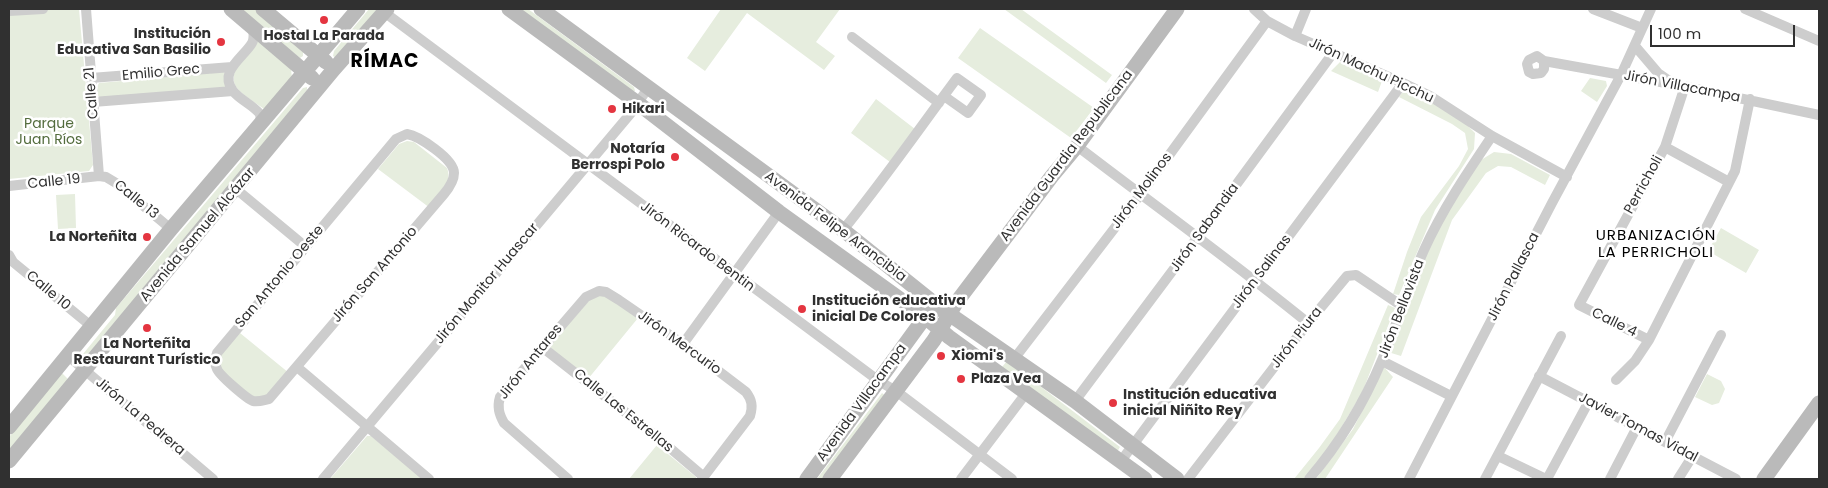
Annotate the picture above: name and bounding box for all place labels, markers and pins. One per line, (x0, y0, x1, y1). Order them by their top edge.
marker: Hostal La Parada (318, 14, 330, 26)
place label: Institución Educativa San Basilio (57, 26, 211, 58)
place label: Hostal La Parada (263, 28, 385, 44)
marker: Institución Educativa San Basilio (215, 36, 227, 48)
place label: Hikari (622, 101, 665, 117)
marker: Hikari (606, 103, 618, 115)
place label: Notaría Berrospi Polo (571, 141, 665, 174)
marker: Notaría Berrospi Polo (669, 151, 681, 163)
place label: La Norteñita (49, 229, 137, 245)
marker: La Norteñita (141, 231, 153, 243)
place label: Institución educativa inicial De Colores (812, 293, 966, 326)
marker: Institución educativa inicial De Colores (796, 303, 808, 315)
marker: La Norteñita Restaurant Turístico (141, 322, 153, 334)
place label: La Norteñita Restaurant Turístico (74, 336, 220, 368)
place label: Xiomi's (951, 348, 1004, 364)
marker: Xiomi's (935, 350, 947, 362)
place label: Plaza Vea (971, 371, 1041, 387)
marker: Plaza Vea (955, 373, 967, 385)
place label: Institución educativa inicial Niñito Rey (1123, 387, 1277, 420)
marker: Institución educativa inicial Niñito Rey (1107, 397, 1119, 409)

